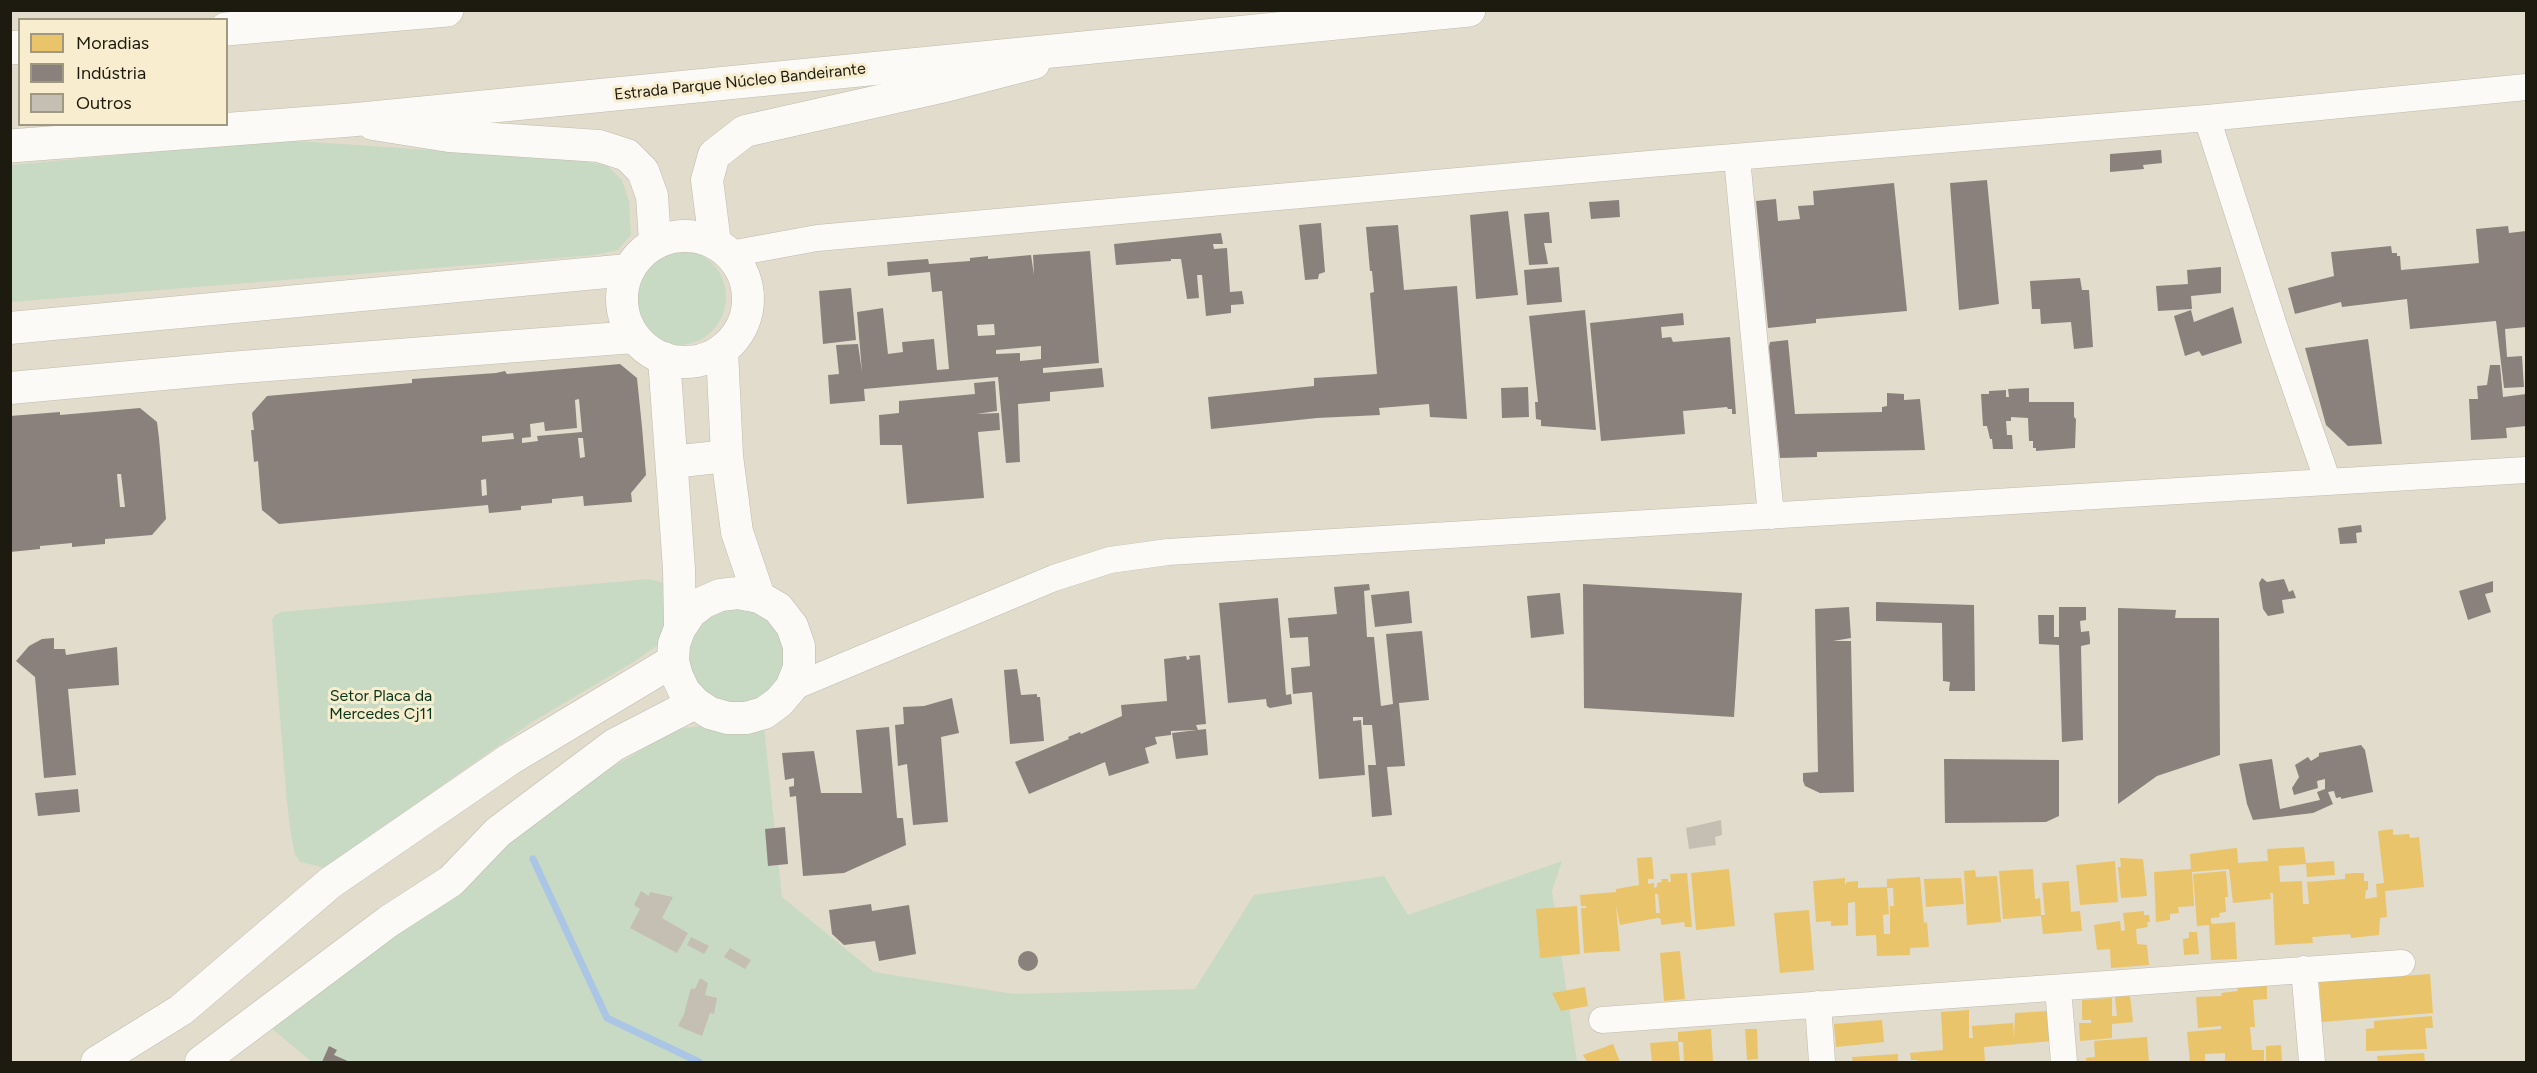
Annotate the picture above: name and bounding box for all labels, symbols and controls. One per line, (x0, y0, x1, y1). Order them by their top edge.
legend (18, 18, 228, 126)
text: Moradias (76, 32, 149, 54)
street label: Estrada Parque Núcleo Bandeirante (613, 59, 867, 105)
text: Indústria (76, 62, 146, 84)
text: Outros (76, 92, 132, 114)
park label: Setor Placa da Mercedes Cj11 (329, 686, 433, 724)

